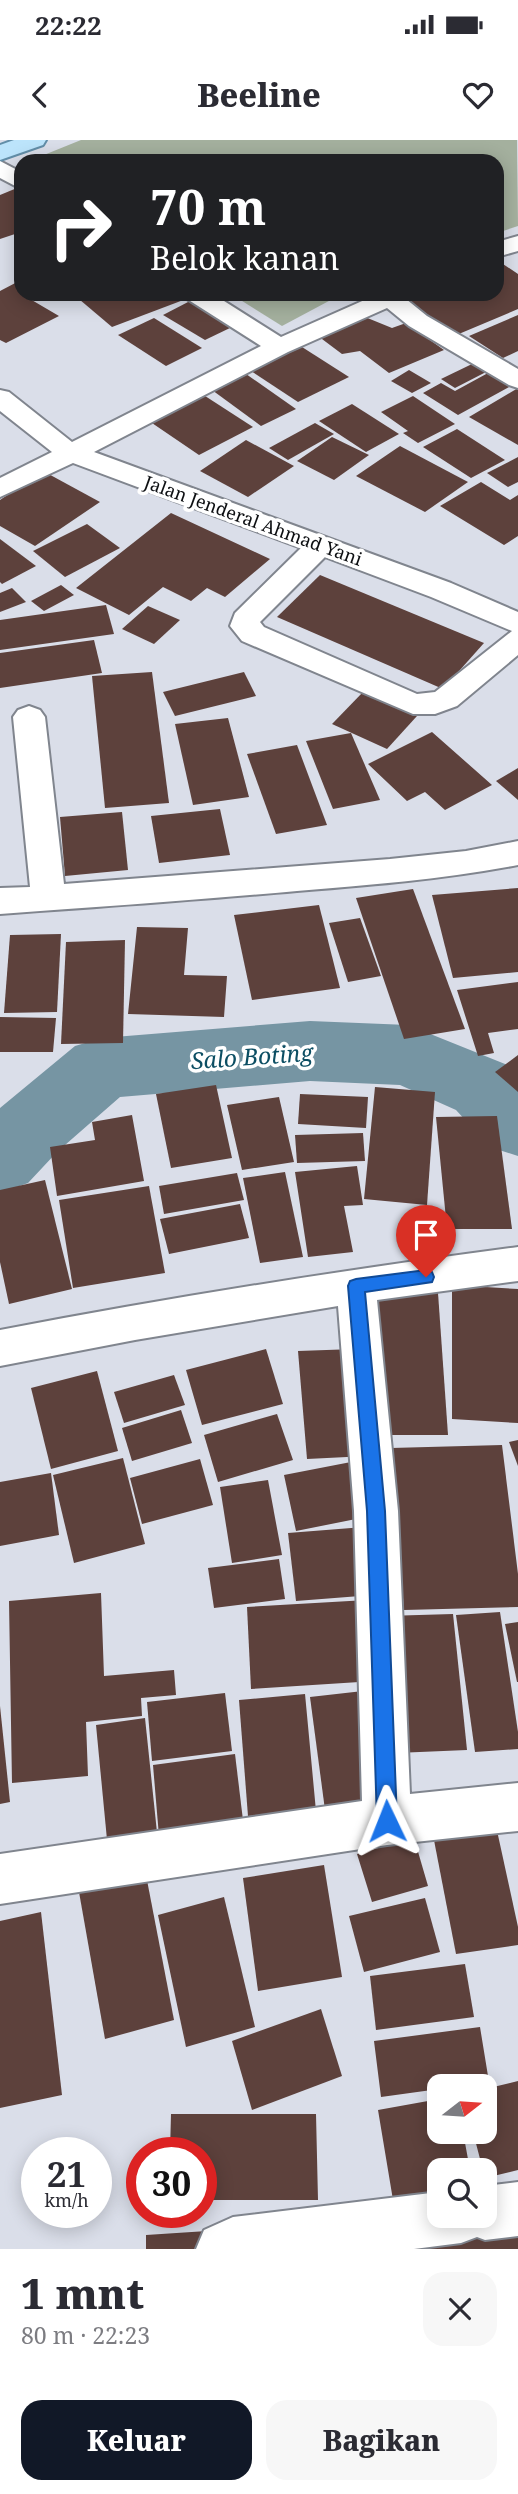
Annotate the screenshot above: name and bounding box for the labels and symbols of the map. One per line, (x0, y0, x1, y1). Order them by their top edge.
street label: Jalan Jenderal Ahmad Yani (140, 469, 366, 571)
water label: Salo Boting (190, 1036, 315, 1076)
pin (396, 1205, 456, 1277)
position arrow (350, 1784, 424, 1858)
north arrow (427, 2074, 497, 2144)
speed limit sign: 30 (126, 2137, 217, 2228)

